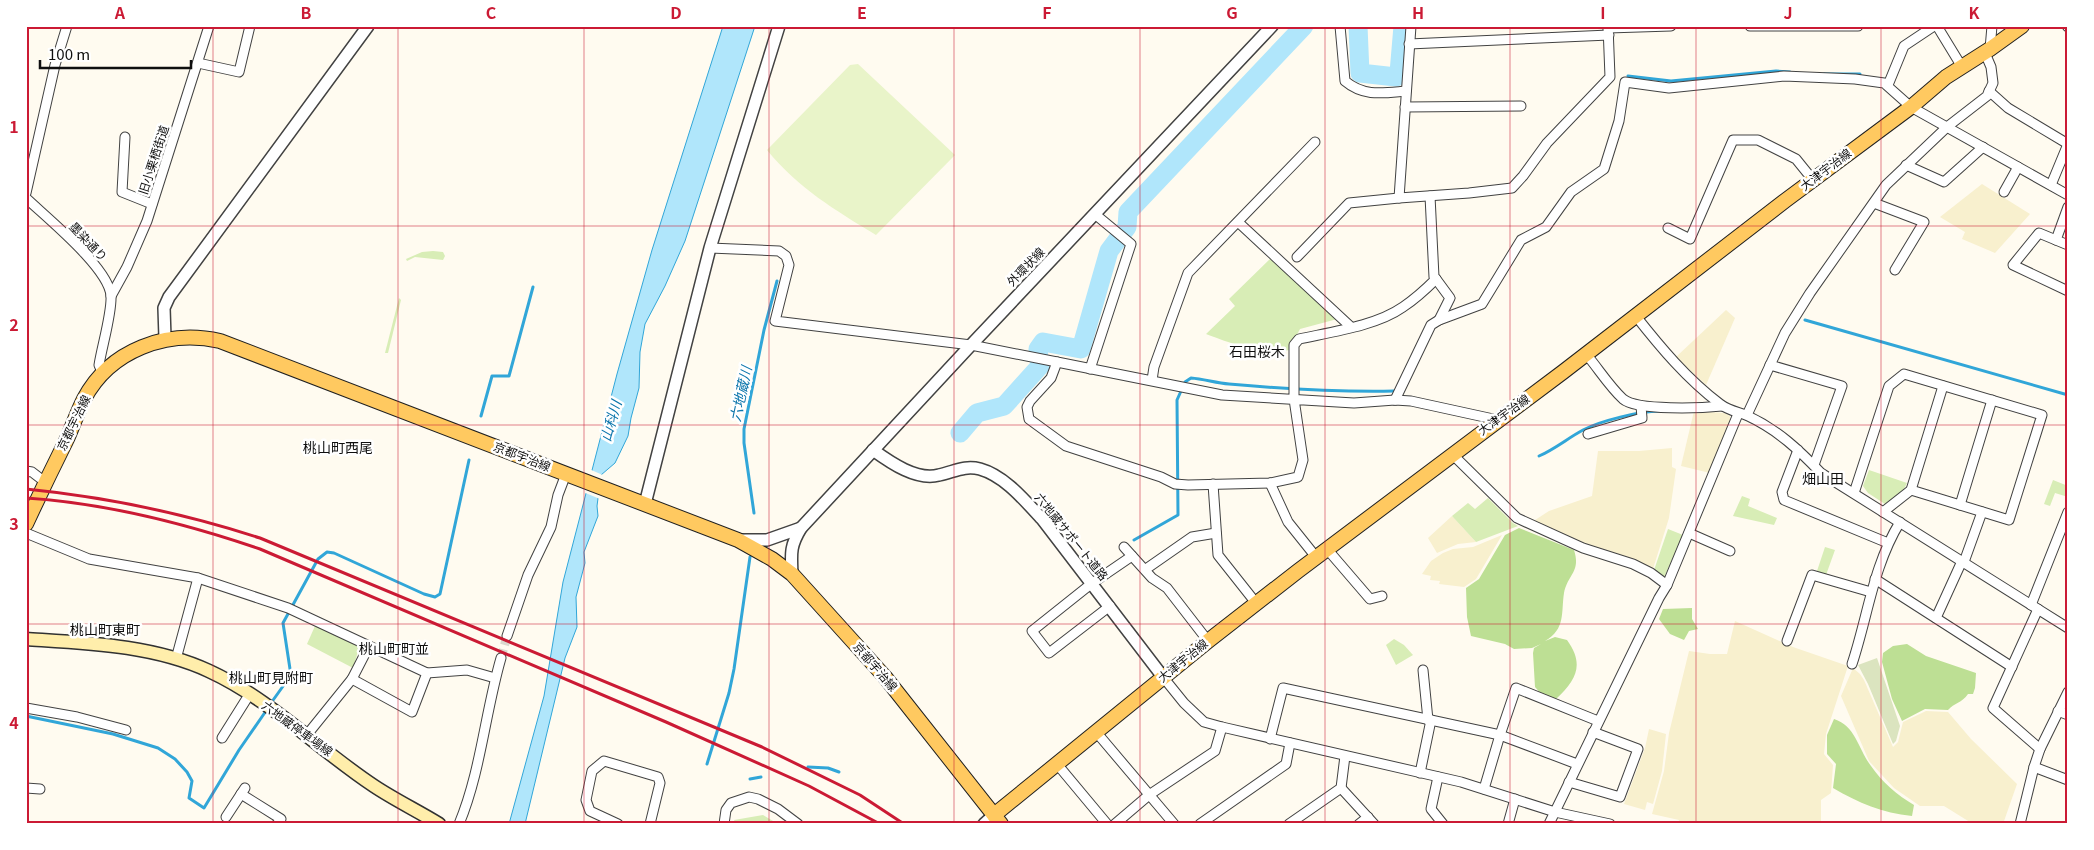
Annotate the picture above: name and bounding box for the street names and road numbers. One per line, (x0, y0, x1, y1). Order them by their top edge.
street label: 旧小栗栖街道 (133, 123, 172, 196)
street label: 大津宇治線 (1796, 144, 1854, 194)
street label: 墨染通り (66, 218, 112, 264)
street label: 外環状線 (1002, 243, 1048, 289)
street label: 大津宇治線 (1474, 389, 1532, 438)
street label: 京都宇治線 (52, 392, 93, 453)
street label: 京都宇治線 (491, 437, 554, 474)
street label: 六地蔵サポート道路 (1032, 489, 1113, 583)
street label: 大津宇治線 (1153, 634, 1211, 685)
street label: 京都宇治線 (850, 638, 902, 694)
street label: 六地蔵停車場線 (259, 696, 337, 759)

